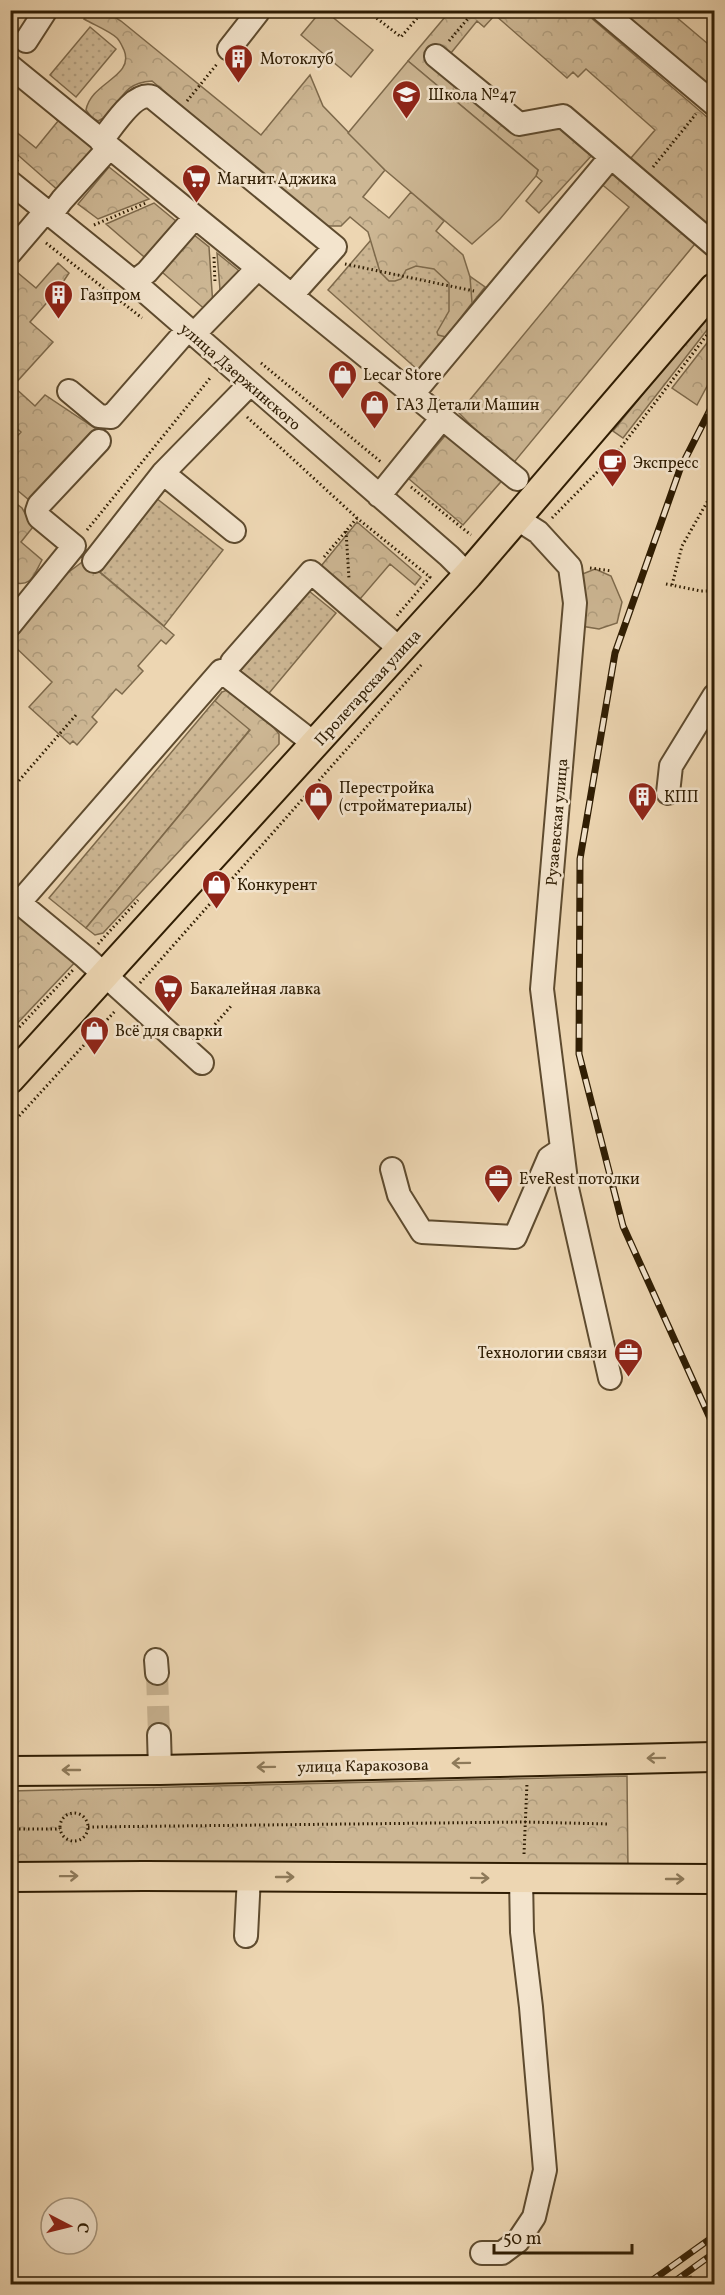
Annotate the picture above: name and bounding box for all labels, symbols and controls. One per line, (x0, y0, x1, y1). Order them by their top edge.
building icon: Мотоклуб (223, 42, 255, 84)
place label: Мотоклуб (260, 49, 334, 71)
school or university icon: Школа №47 (391, 78, 423, 120)
place label: Школа №47 (428, 85, 517, 107)
supermarket icon: Магнит Аджика (180, 162, 212, 204)
place label: Магнит Аджика (217, 169, 337, 191)
building icon: Газпром (43, 278, 75, 320)
place label: Газпром (80, 285, 141, 307)
street label: улица Дзержинского (174, 319, 305, 436)
shop icon: Lecar Store (326, 358, 358, 400)
place label: Lecar Store (363, 365, 442, 387)
shop icon: ГАЗ Детали Машин (359, 388, 391, 430)
place label: ГАЗ Детали Машин (396, 395, 540, 417)
cafe icon: Экспресс (596, 446, 628, 488)
place label: Экспресс (633, 453, 699, 475)
street label: Пролетарская улица (310, 625, 427, 751)
street label: Рузаевская улица (541, 758, 575, 887)
place label: Перестройка (стройматериалы) (339, 778, 472, 818)
shop icon: Перестройка (стройматериалы) (302, 780, 334, 822)
building icon: КПП (627, 780, 659, 822)
place label: КПП (664, 787, 699, 809)
shop icon: Конкурент (200, 868, 232, 910)
place label: Конкурент (237, 875, 317, 897)
supermarket icon: Бакалейная лавка (153, 972, 185, 1014)
place label: Бакалейная лавка (190, 979, 321, 1001)
shop icon: Всё для сварки (78, 1014, 110, 1056)
place label: Всё для сварки (115, 1021, 223, 1043)
office icon: EveRest потолки (482, 1162, 514, 1204)
place label: EveRest потолки (519, 1169, 640, 1191)
office icon: Технологии связи (612, 1336, 644, 1378)
place label: Технологии связи (478, 1343, 607, 1365)
one-way arrow (647, 1752, 667, 1764)
street label: улица Каракозова (297, 1755, 429, 1779)
one-way arrow (452, 1757, 472, 1769)
one-way arrow (257, 1762, 277, 1773)
one-way arrow (62, 1764, 82, 1776)
one-way arrow (58, 1871, 78, 1882)
one-way arrow (274, 1871, 294, 1883)
one-way arrow (469, 1872, 489, 1883)
one-way arrow (664, 1873, 684, 1885)
north arrow (39, 2196, 99, 2256)
scale bar (494, 2217, 632, 2255)
text: С (70, 2221, 93, 2234)
text: 50 m (503, 2227, 542, 2252)

